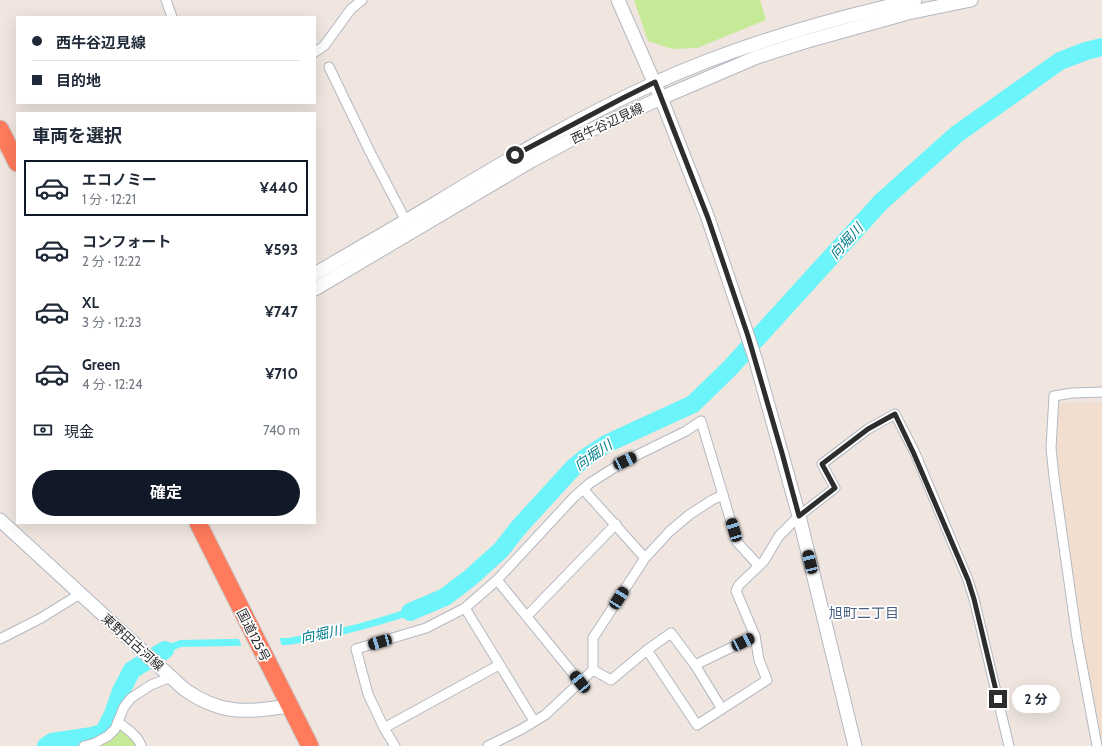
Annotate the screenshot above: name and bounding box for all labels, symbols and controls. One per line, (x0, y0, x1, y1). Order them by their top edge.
text: 西牛谷辺見線 (56, 34, 146, 52)
text: 目的地 (56, 72, 101, 90)
street label: 西牛谷辺見線 (568, 99, 646, 147)
text: 車両を選択 (32, 125, 122, 147)
route start (506, 146, 524, 164)
icon: car (34, 170, 70, 206)
text: エコノミー (82, 171, 157, 189)
text: ¥440 (260, 179, 298, 197)
text: 1 分 · 12:21 (82, 191, 136, 207)
water label: 向堀川 (825, 218, 868, 263)
icon: car (34, 232, 70, 268)
text: コンフォート (82, 233, 172, 251)
text: ¥593 (264, 241, 298, 259)
text: 2 分 · 12:22 (82, 253, 141, 269)
icon: car (34, 294, 70, 330)
text: XL (82, 294, 99, 312)
text: ¥747 (265, 303, 298, 321)
text: 3 分 · 12:23 (82, 314, 142, 330)
icon: car (34, 356, 70, 392)
text: Green (82, 356, 120, 374)
text: ¥710 (265, 365, 298, 383)
text: 4 分 · 12:24 (82, 376, 142, 392)
icon: cash (32, 419, 54, 441)
text: 740 m (263, 422, 300, 438)
text: 現金 (64, 423, 94, 441)
water label: 向堀川 (571, 435, 617, 474)
car (612, 450, 638, 472)
button: 確定 (32, 470, 300, 516)
car (725, 517, 743, 543)
car (801, 549, 819, 575)
car (607, 585, 631, 611)
district label: 旭町二丁目 (829, 604, 899, 622)
street label: 国道125号 (234, 606, 274, 664)
street label: 東野田古河線 (99, 610, 167, 674)
water label: 向堀川 (299, 620, 345, 647)
car (730, 631, 756, 653)
car (367, 633, 393, 651)
car (568, 669, 592, 695)
callout: 2 分 (1012, 685, 1060, 713)
route end (989, 690, 1007, 708)
text: 2 分 (1025, 691, 1047, 707)

